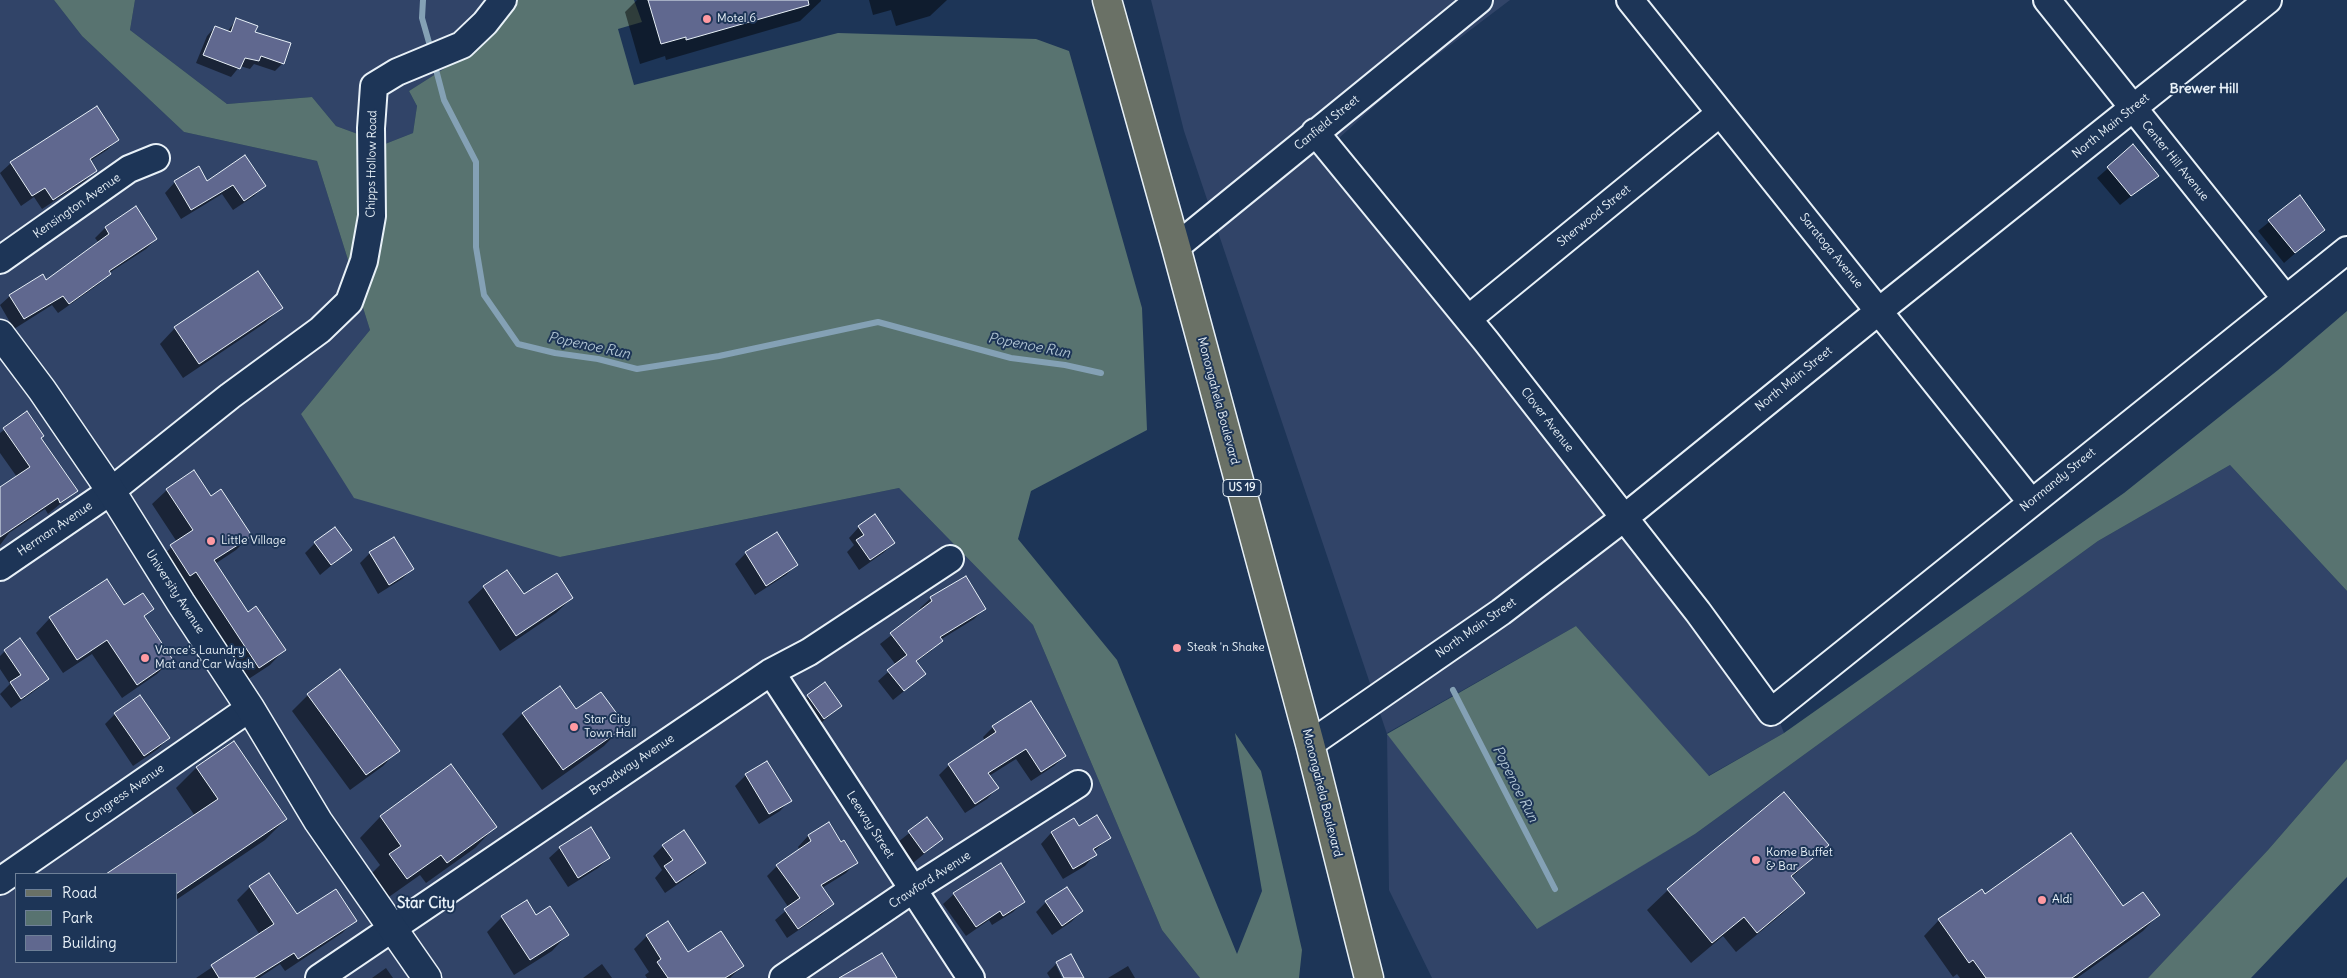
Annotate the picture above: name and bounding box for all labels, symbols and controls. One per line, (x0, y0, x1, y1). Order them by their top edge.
place label: Motel 6 (717, 12, 756, 26)
marker: Motel 6 (701, 13, 713, 25)
district label: Brewer Hill (2169, 81, 2239, 97)
street label: North Main Street (2070, 91, 2152, 161)
street label: Canfield Street (1292, 92, 1362, 154)
street label: Chipps Hollow Road (364, 110, 380, 218)
street label: Center Hill Avenue (2138, 118, 2212, 204)
street label: Kensington Avenue (31, 171, 123, 241)
street label: Sherwood Street (1555, 182, 1633, 250)
street label: Saratoga Avenue (1796, 211, 1866, 291)
water label: Popenoe Run (546, 329, 632, 363)
water label: Popenoe Run (986, 330, 1072, 362)
street label: Monongahela Boulevard (1194, 336, 1242, 466)
street label: North Main Street (1753, 344, 1835, 414)
street label: Clover Avenue (1517, 385, 1577, 455)
street label: Normandy Street (2017, 445, 2099, 515)
road number: US 19 (1223, 479, 1261, 496)
street label: Herman Avenue (15, 499, 95, 559)
place label: Little Village (221, 534, 286, 548)
marker: Little Village (205, 535, 217, 547)
street label: University Avenue (143, 547, 207, 637)
street label: North Main Street (1433, 595, 1519, 661)
place label: Steak 'n Shake (1187, 641, 1265, 655)
marker: Steak 'n Shake (1171, 642, 1183, 654)
place label: Vance's Laundry Mat and Car Wash (155, 644, 254, 672)
marker: Vance's Laundry Mat and Car Wash (139, 652, 151, 664)
place label: Star City Town Hall (584, 713, 636, 741)
marker: Star City Town Hall (568, 721, 580, 733)
street label: Monongahela Boulevard (1299, 727, 1345, 859)
street label: Broadway Avenue (587, 731, 677, 799)
water label: Popenoe Run (1489, 743, 1541, 825)
street label: Congress Avenue (83, 761, 167, 827)
street label: Leeway Street (843, 789, 897, 861)
place label: Kome Buffet & Bar (1766, 846, 1833, 874)
street label: Crawford Avenue (887, 848, 973, 912)
marker: Kome Buffet & Bar (1750, 854, 1762, 866)
legend (15, 873, 178, 963)
text: Road (62, 883, 97, 902)
place label: Aldi (2052, 893, 2072, 907)
marker: Aldi (2036, 894, 2048, 906)
district label: Star City (397, 895, 455, 913)
text: Park (62, 908, 93, 927)
text: Building (62, 933, 117, 952)

